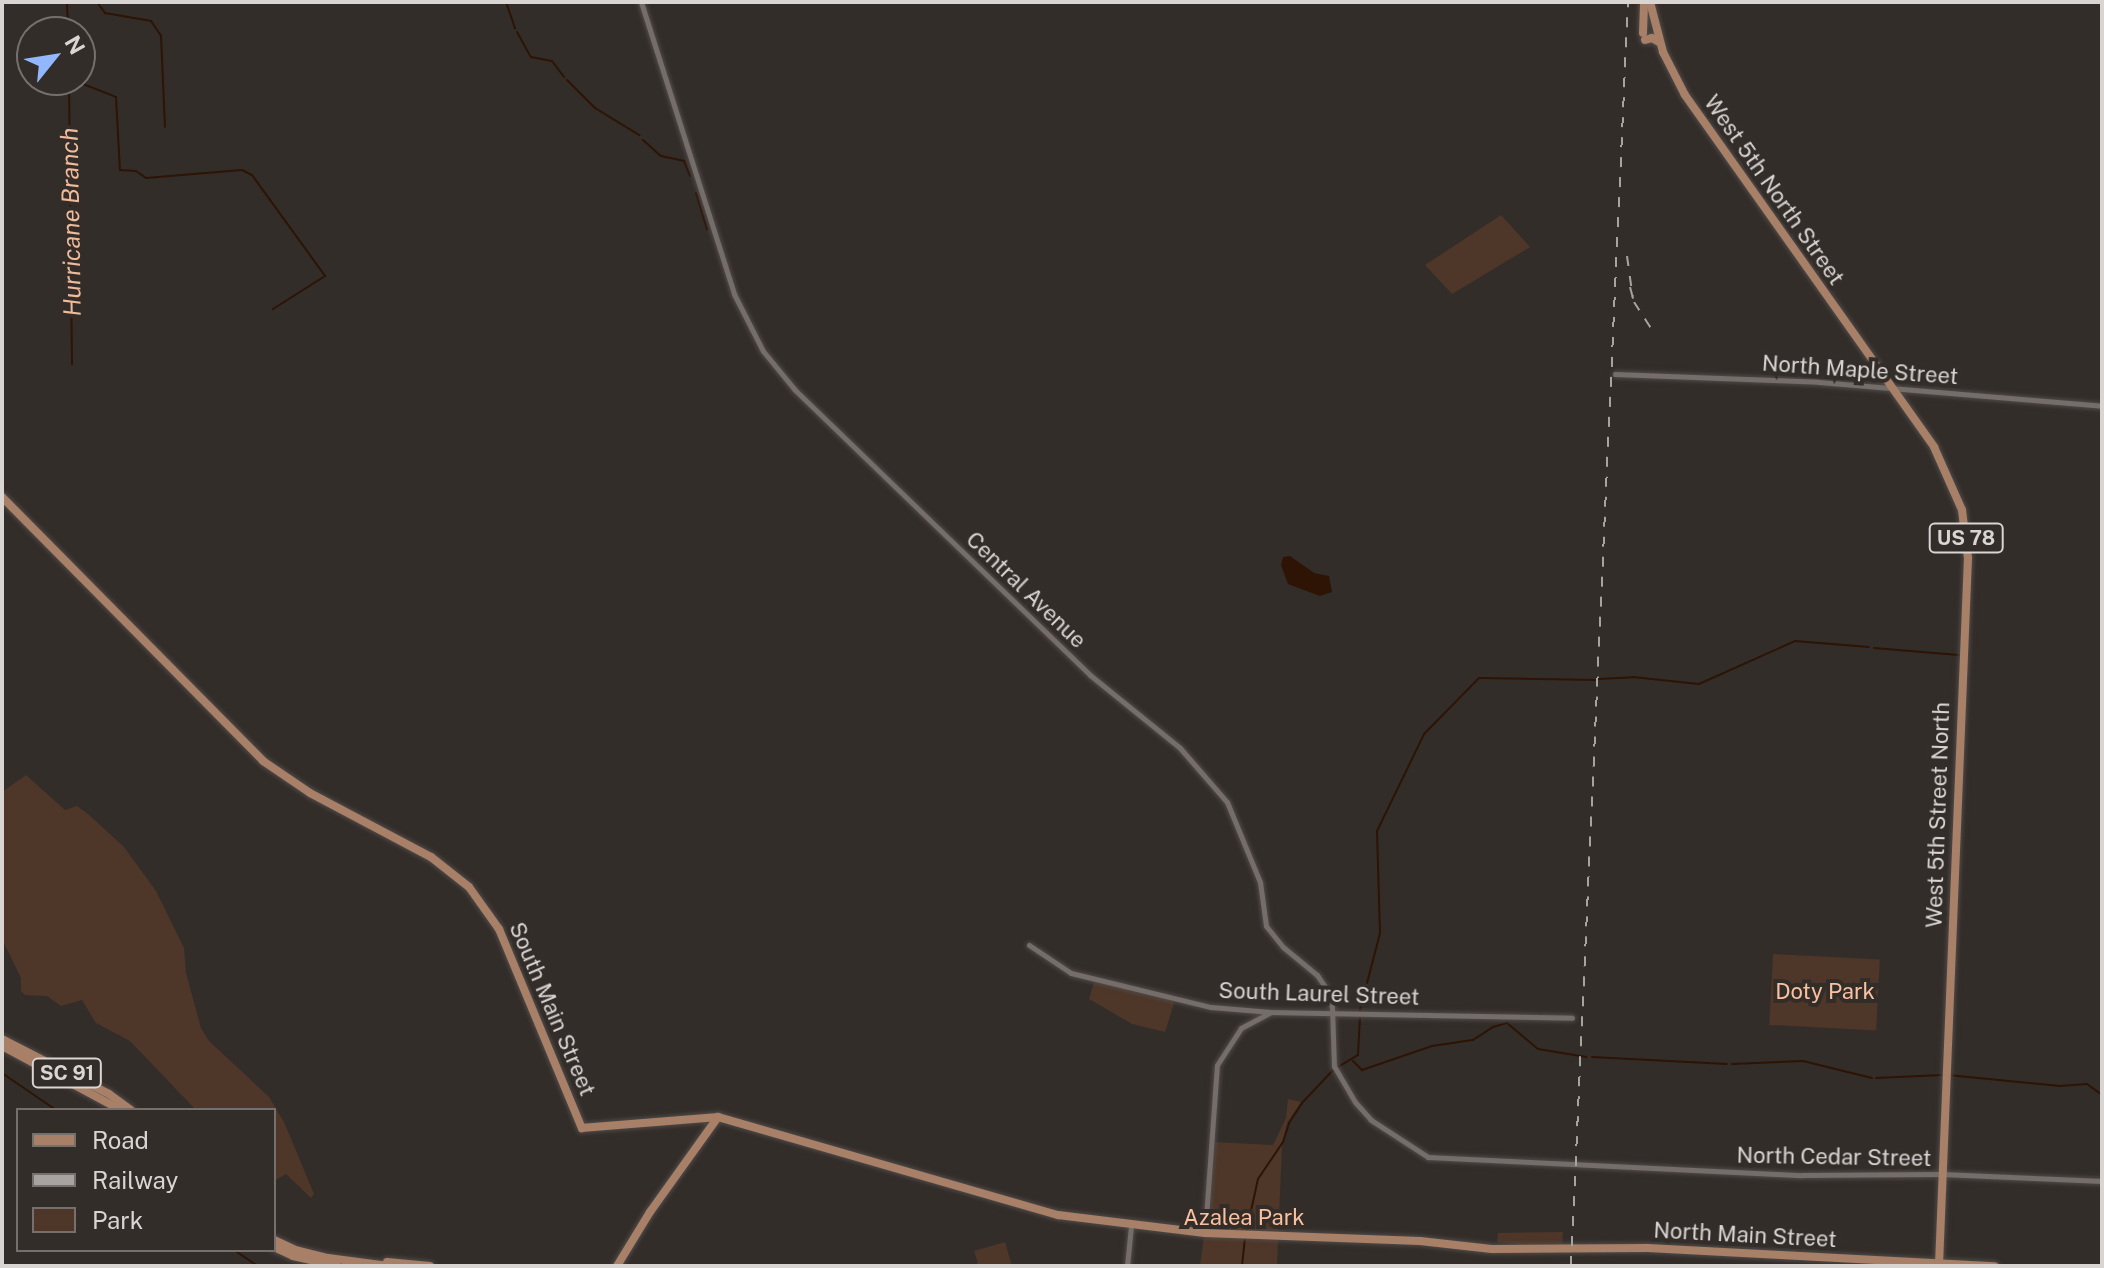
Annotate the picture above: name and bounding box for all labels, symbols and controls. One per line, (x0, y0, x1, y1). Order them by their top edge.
north arrow (16, 16, 96, 96)
text: N (59, 31, 91, 59)
street label: West 5th North Street (1698, 90, 1850, 290)
water label: Hurricane Branch (55, 127, 87, 317)
street label: North Maple Street (1761, 350, 1959, 390)
road number: US 78 (1928, 522, 2004, 554)
street label: Central Avenue (961, 526, 1091, 654)
street label: West 5th Street North (1921, 702, 1955, 928)
street label: South Main Street (504, 918, 600, 1100)
street label: South Laurel Street (1218, 977, 1420, 1011)
park label: Doty Park (1775, 979, 1875, 1005)
road number: SC 91 (31, 1057, 103, 1089)
legend (16, 1108, 276, 1252)
text: Road (92, 1126, 149, 1154)
street label: North Cedar Street (1736, 1142, 1932, 1172)
text: Railway (92, 1166, 178, 1194)
park label: Azalea Park (1183, 1205, 1305, 1231)
text: Park (92, 1206, 143, 1234)
street label: North Main Street (1653, 1217, 1837, 1253)

